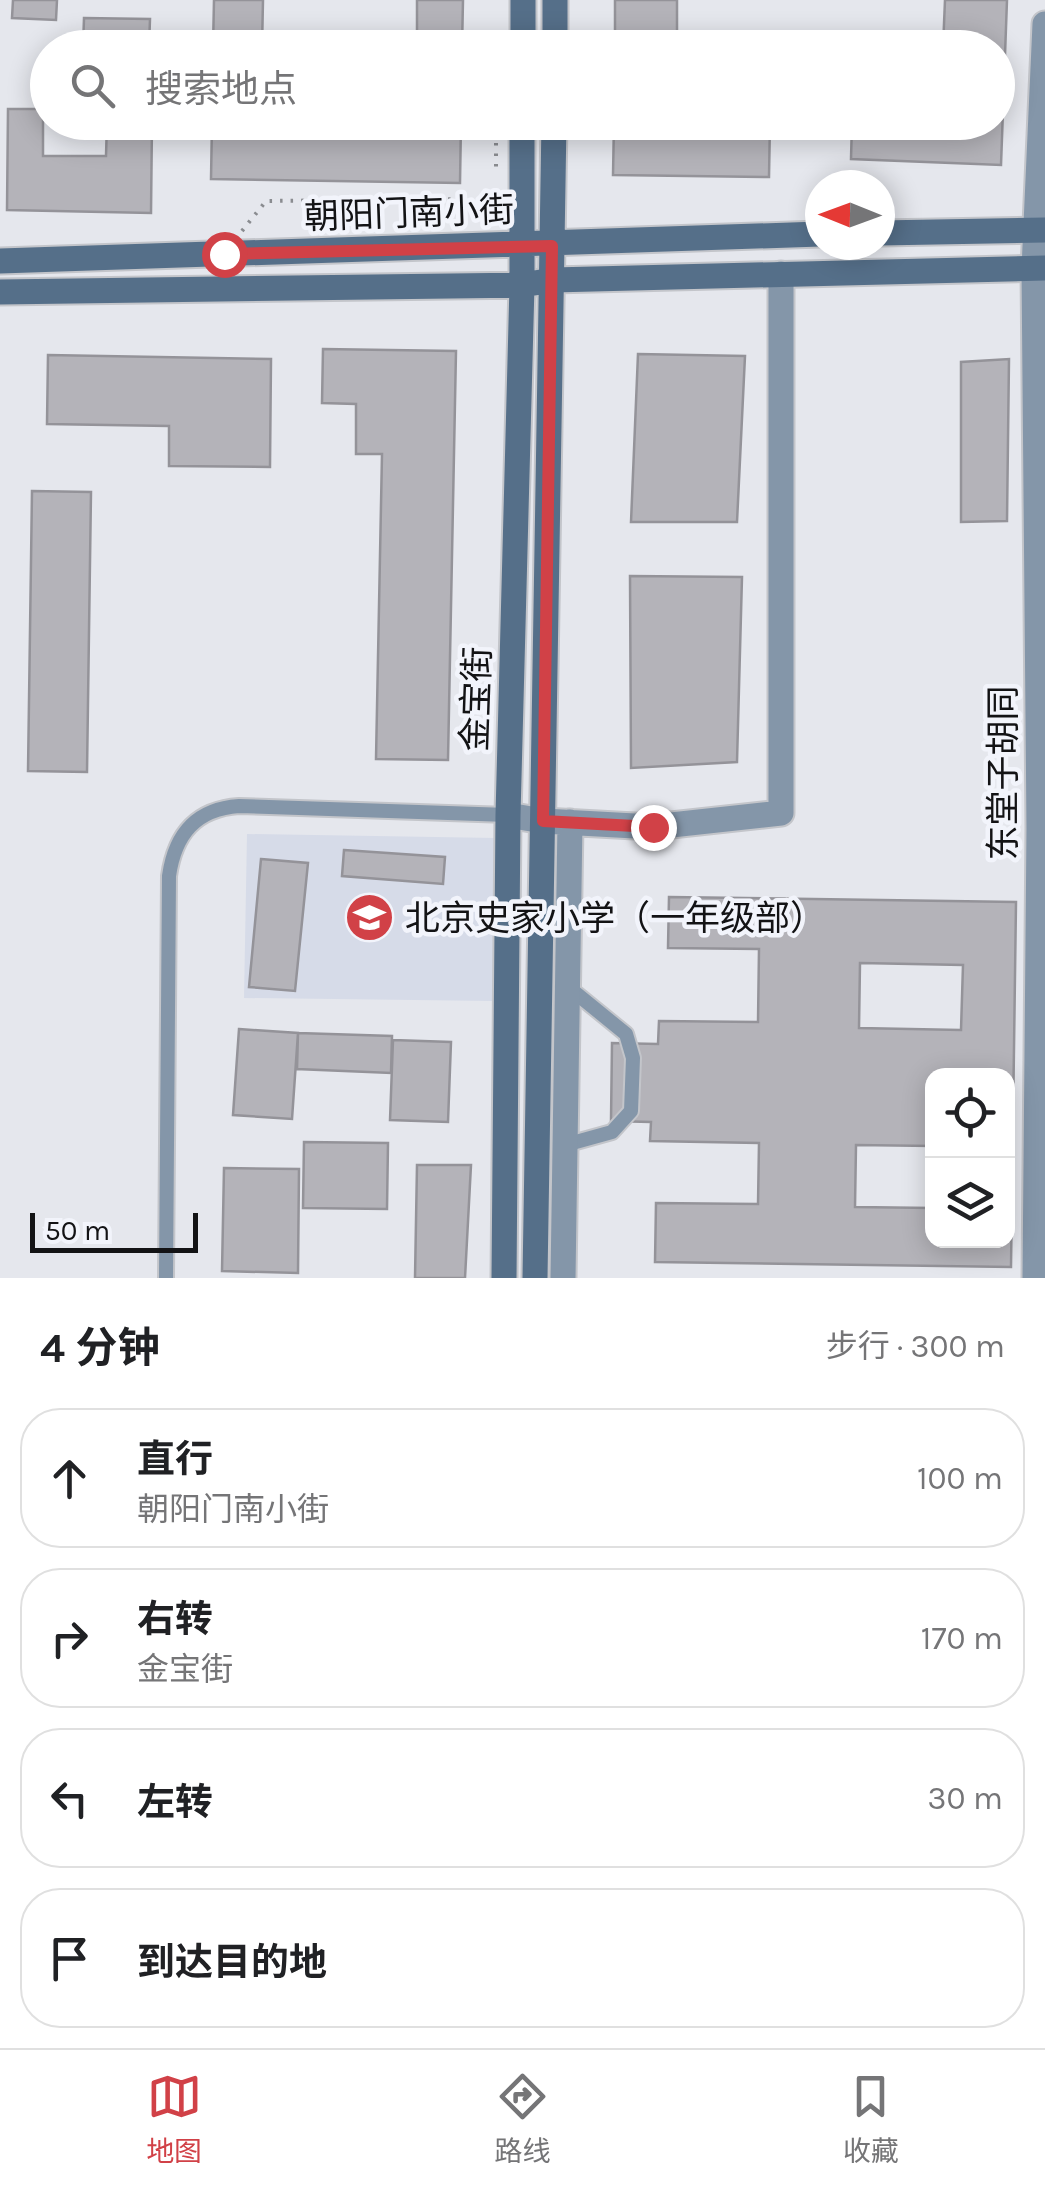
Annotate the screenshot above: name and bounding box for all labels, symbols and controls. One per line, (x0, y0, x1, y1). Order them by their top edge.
search box (30, 30, 1015, 140)
icon: search (65, 58, 120, 113)
text: 搜索地点 (145, 67, 297, 112)
north arrow (805, 170, 895, 260)
street label: 朝阳门南小街 (303, 189, 515, 238)
route start (202, 232, 248, 278)
street label: 金宝街 (454, 646, 499, 752)
street label: 东堂子胡同 (983, 685, 1024, 861)
route end (631, 805, 677, 851)
school or university icon: 北京史家小学（一年级部） (344, 892, 396, 944)
place label: 北京史家小学（一年级部） (405, 898, 825, 939)
map controls (925, 1068, 1015, 1248)
button: locate (925, 1068, 1015, 1158)
button: layers (925, 1158, 1015, 1248)
scale bar (30, 1208, 198, 1252)
text: 50 m (45, 1214, 110, 1247)
text: 4 分钟 (40, 1323, 160, 1373)
text: 步行 · 300 m (826, 1328, 1005, 1365)
text: 直行 (137, 1437, 213, 1482)
icon: ahead (42, 1451, 97, 1506)
text: 100 m (917, 1460, 1003, 1497)
text: 朝阳门南小街 (137, 1491, 329, 1528)
text: 右转 (137, 1597, 213, 1642)
icon: right (42, 1611, 97, 1666)
text: 170 m (921, 1620, 1003, 1657)
text: 金宝街 (137, 1651, 233, 1688)
icon: left (42, 1771, 97, 1826)
text: 左转 (137, 1780, 213, 1825)
text: 30 m (928, 1780, 1003, 1817)
icon: arrive (42, 1931, 97, 1986)
text: 到达目的地 (137, 1940, 327, 1985)
tab: 地图 (146, 2069, 202, 2169)
tab: 路线 (494, 2069, 551, 2169)
tab: 收藏 (843, 2069, 899, 2169)

